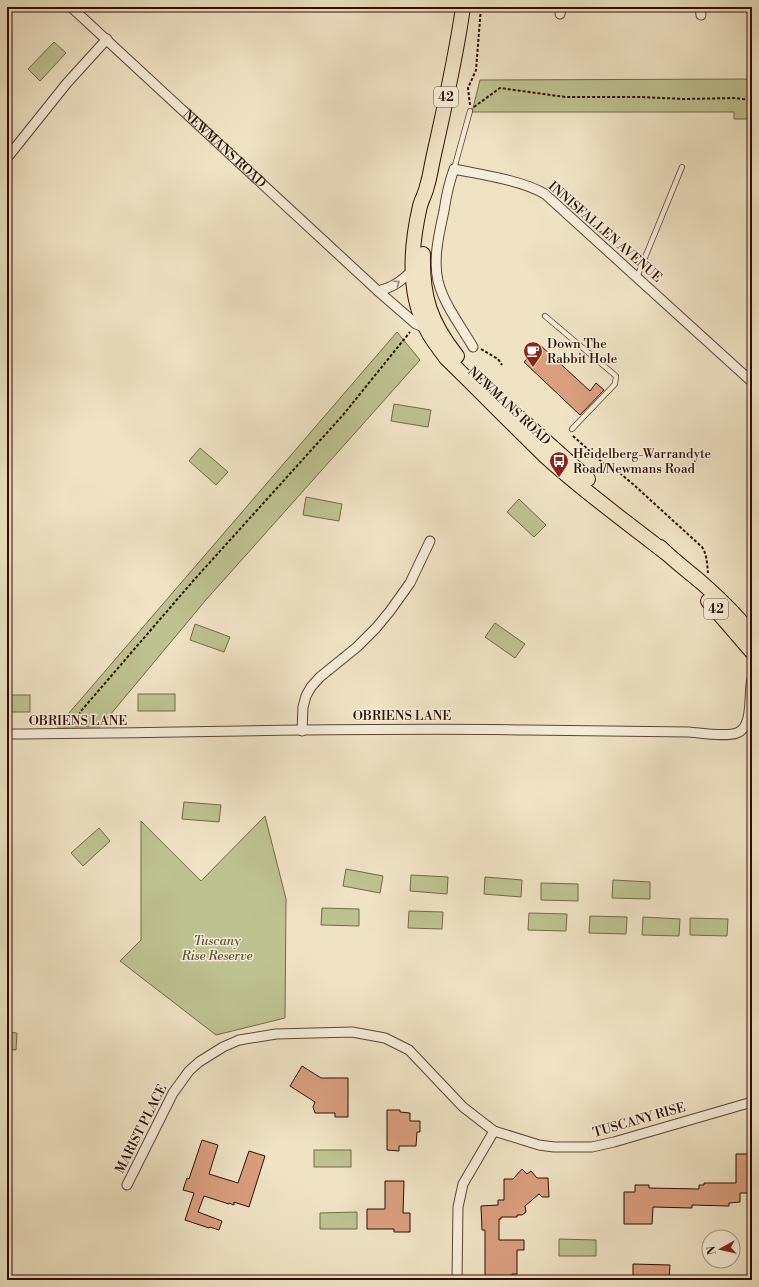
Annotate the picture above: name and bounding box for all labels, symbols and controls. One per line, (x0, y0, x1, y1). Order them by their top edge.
road number: 42 (434, 87, 458, 107)
street label: NEWMANS ROAD (179, 106, 269, 191)
street label: INNISFALLEN AVENUE (545, 178, 665, 286)
one-way arrow (393, 280, 400, 288)
place label: Down The Rabbit Hole (547, 336, 618, 367)
cafe icon: Down The Rabbit Hole (522, 340, 544, 368)
street label: NEWMANS ROAD (464, 363, 554, 449)
place label: Heidelberg-Warrandyte Road/Newmans Road (573, 446, 711, 477)
bus stop icon: Heidelberg-Warrandyte Road/Newmans Road (548, 450, 570, 478)
road number: 42 (704, 599, 728, 619)
street label: OBRIENS LANE (353, 708, 451, 724)
street label: OBRIENS LANE (29, 713, 127, 729)
park label: Tuscany Rise Reserve (181, 933, 252, 964)
street label: MARIST PLACE (112, 1082, 170, 1176)
street label: TUSCANY RISE (591, 1099, 687, 1141)
north arrow (701, 1229, 741, 1269)
text: N (705, 1245, 720, 1256)

